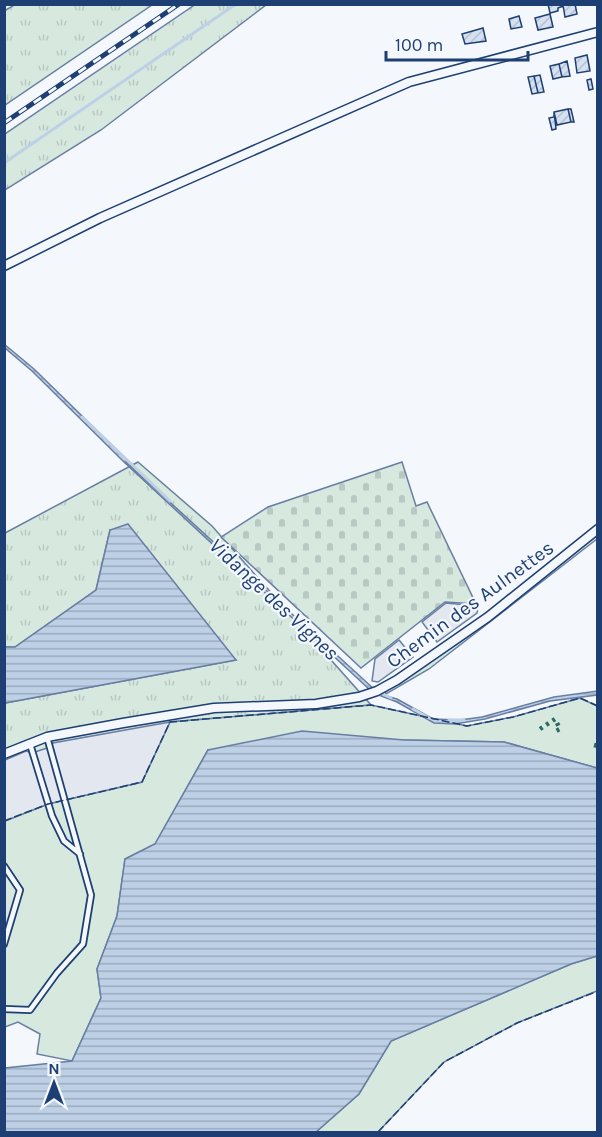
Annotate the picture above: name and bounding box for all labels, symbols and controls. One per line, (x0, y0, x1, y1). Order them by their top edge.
scale bar (386, 24, 528, 62)
text: 100 m (395, 34, 443, 56)
water label: Vidange des Vignes (204, 533, 344, 665)
street label: Chemin des Aulnettes (382, 536, 558, 673)
north arrow (24, 1053, 84, 1113)
text: N (48, 1059, 60, 1078)

